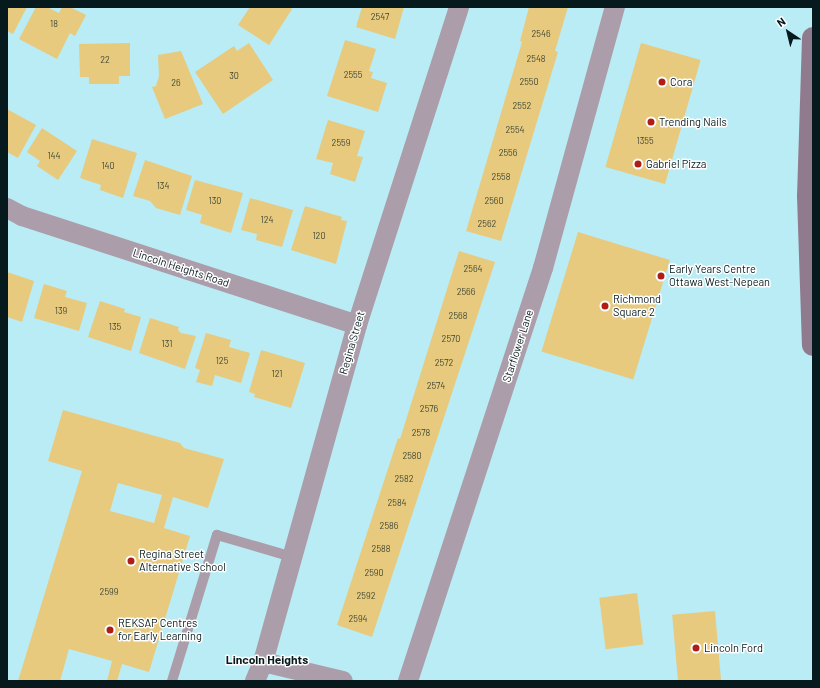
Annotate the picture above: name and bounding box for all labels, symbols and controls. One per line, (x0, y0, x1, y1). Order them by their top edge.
house number: 2547 (371, 12, 389, 22)
north arrow (768, 12, 808, 52)
text: N (774, 14, 788, 29)
house number: 18 (50, 19, 58, 29)
house number: 2546 (531, 29, 551, 39)
house number: 2548 (526, 54, 546, 64)
house number: 22 (100, 55, 110, 65)
house number: 2555 (344, 70, 362, 80)
house number: 30 (229, 71, 239, 81)
place label: Cora (670, 75, 692, 89)
house number: 2550 (519, 77, 539, 87)
marker: Cora (657, 77, 667, 87)
house number: 26 (171, 78, 181, 88)
house number: 2552 (513, 101, 531, 111)
place label: Trending Nails (659, 115, 727, 129)
marker: Trending Nails (646, 117, 656, 127)
house number: 2554 (505, 125, 525, 135)
house number: 1355 (636, 136, 654, 146)
house number: 2559 (332, 138, 350, 148)
house number: 2556 (499, 148, 517, 158)
house number: 144 (47, 151, 61, 161)
place label: Gabriel Pizza (646, 157, 706, 171)
marker: Gabriel Pizza (633, 159, 643, 169)
house number: 140 (101, 161, 115, 171)
house number: 2558 (492, 172, 510, 182)
house number: 134 (157, 181, 169, 191)
house number: 130 (209, 196, 221, 206)
house number: 2560 (484, 196, 504, 206)
house number: 124 (261, 215, 273, 225)
house number: 2562 (478, 219, 496, 229)
house number: 120 (312, 231, 326, 241)
street label: Lincoln Heights Road (131, 246, 231, 290)
place label: Early Years Centre Ottawa West-Nepean (669, 263, 770, 289)
house number: 2564 (463, 264, 483, 274)
marker: Early Years Centre Ottawa West-Nepean (656, 271, 666, 281)
house number: 2566 (457, 287, 475, 297)
place label: Richmond Square 2 (613, 293, 661, 319)
marker: Richmond Square 2 (600, 301, 610, 311)
house number: 139 (55, 306, 67, 316)
street label: Starflower Lane (500, 308, 536, 384)
street label: Regina Street (337, 310, 367, 376)
house number: 2568 (449, 311, 467, 321)
house number: 135 (109, 322, 121, 332)
house number: 2570 (442, 334, 460, 344)
house number: 131 (162, 339, 172, 349)
house number: 125 (216, 356, 228, 366)
house number: 2572 (435, 358, 453, 368)
house number: 121 (272, 369, 282, 379)
house number: 2574 (427, 381, 445, 391)
house number: 2576 (420, 404, 438, 414)
house number: 2578 (412, 428, 430, 438)
house number: 2580 (402, 451, 422, 461)
house number: 2582 (395, 474, 413, 484)
house number: 2584 (387, 498, 407, 508)
house number: 2586 (380, 521, 398, 531)
house number: 2588 (372, 544, 390, 554)
place label: Regina Street Alternative School (139, 548, 226, 574)
marker: Regina Street Alternative School (126, 556, 136, 566)
house number: 2590 (364, 568, 384, 578)
house number: 2599 (100, 587, 118, 597)
house number: 2592 (357, 591, 375, 601)
house number: 2594 (348, 614, 368, 624)
place label: REKSAP Centres for Early Learning (118, 617, 202, 643)
marker: REKSAP Centres for Early Learning (105, 625, 115, 635)
place label: Lincoln Ford (704, 641, 763, 655)
marker: Lincoln Ford (691, 643, 701, 653)
district label: Lincoln Heights (226, 653, 308, 667)

